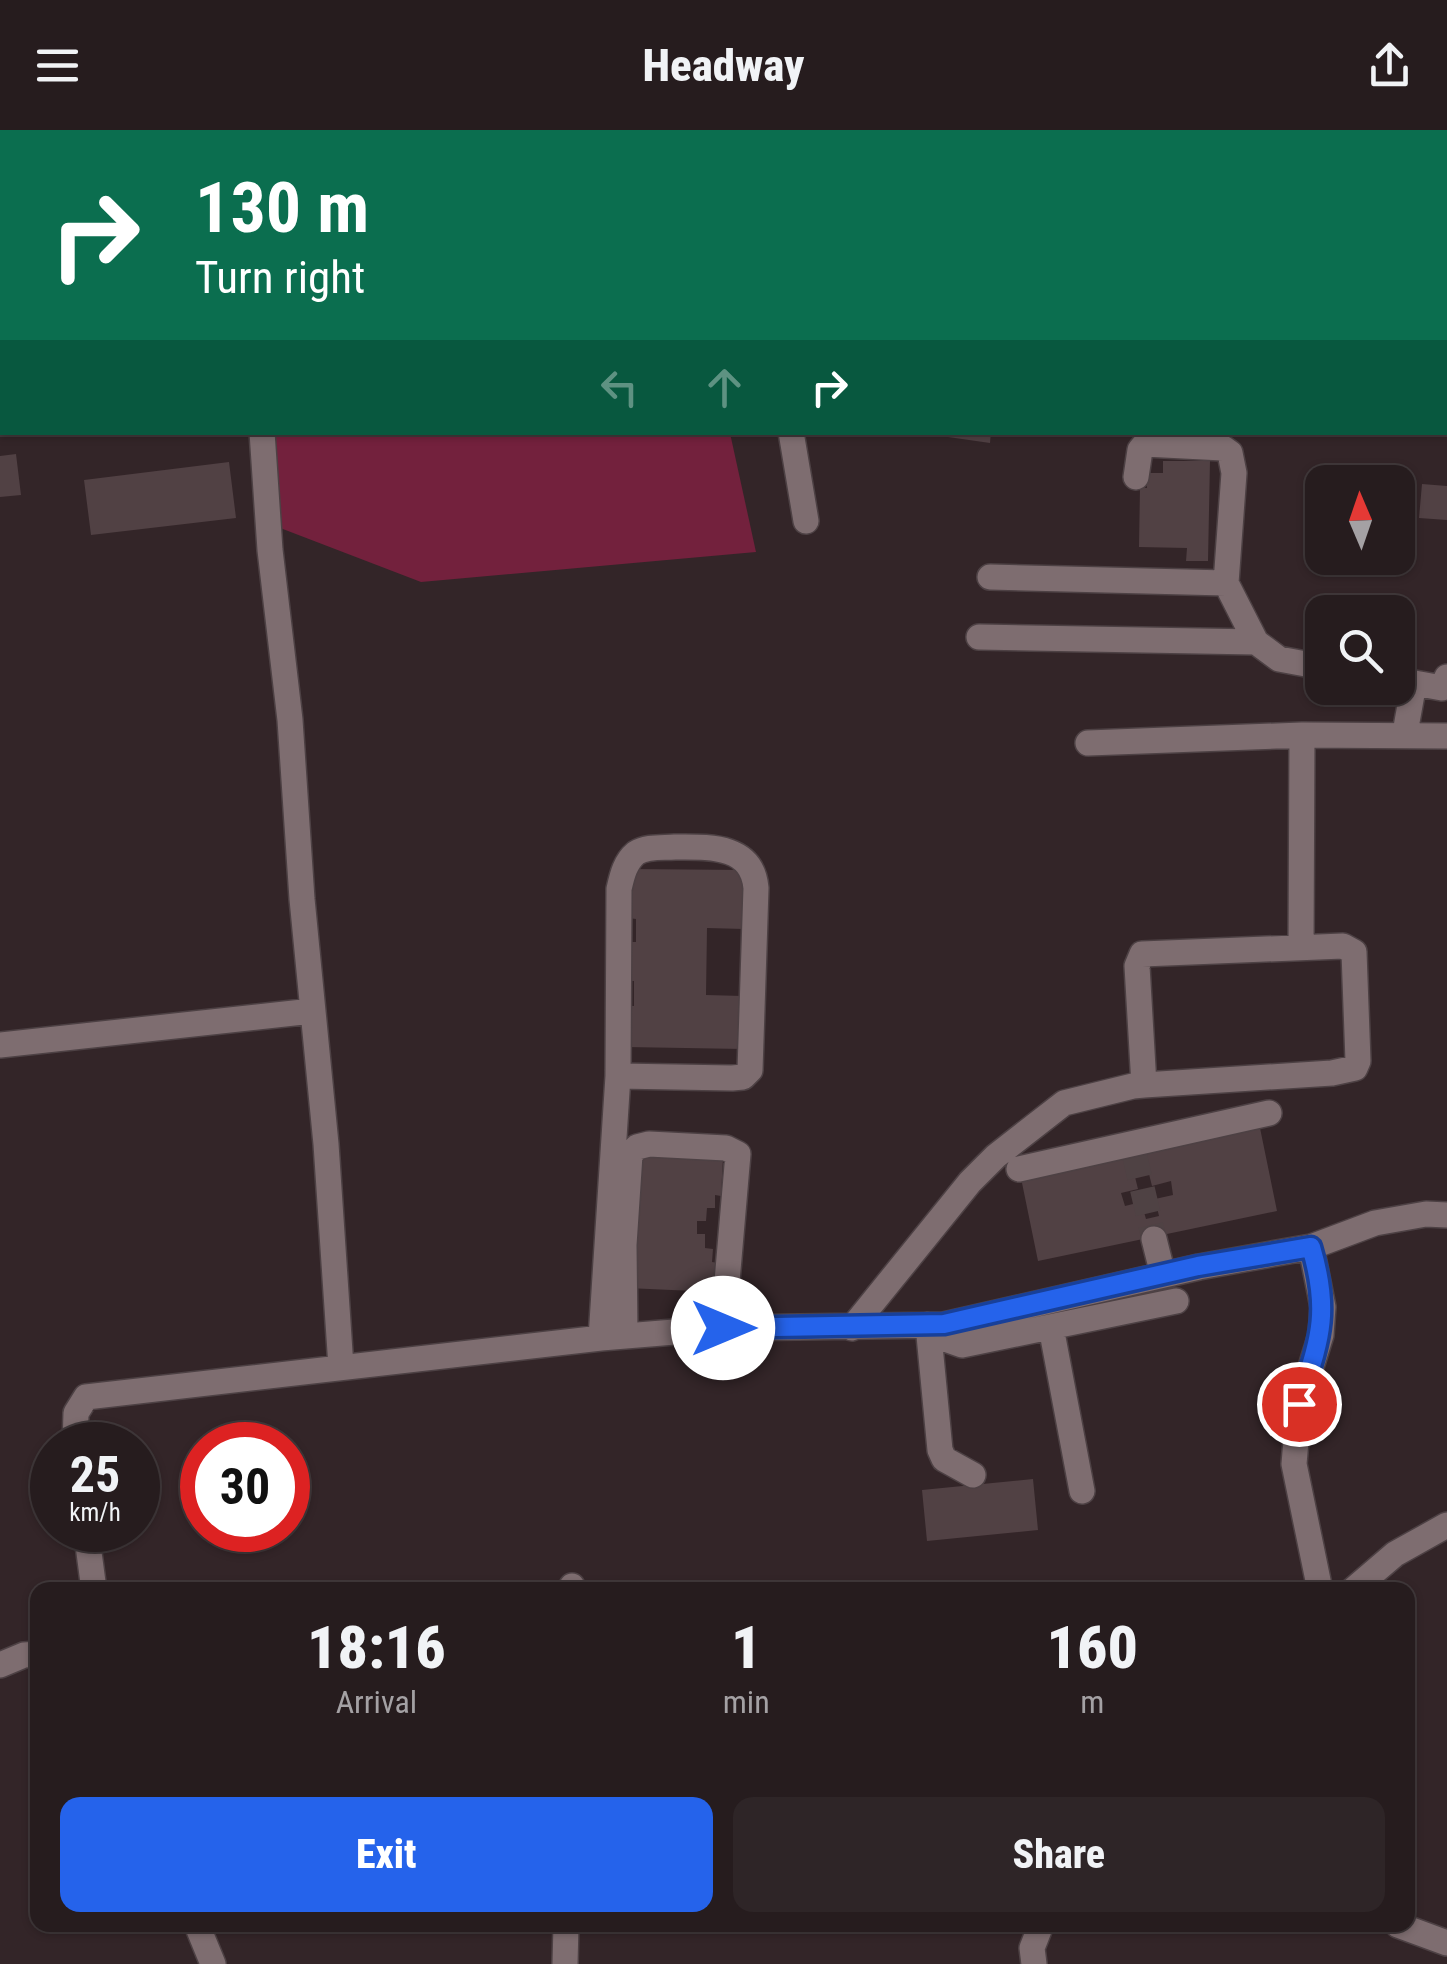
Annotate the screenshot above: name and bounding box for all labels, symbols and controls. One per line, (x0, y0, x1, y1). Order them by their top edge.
icon: menu (30, 38, 85, 93)
icon: share (1362, 38, 1417, 93)
text: Headway (642, 39, 805, 92)
text: 130 m (195, 167, 369, 249)
icon: right (30, 170, 160, 300)
text: Turn right (195, 251, 365, 304)
icon: left (592, 360, 647, 415)
icon: ahead (697, 360, 752, 415)
icon: right (802, 360, 857, 415)
north arrow (1305, 465, 1415, 575)
map controls (1305, 465, 1415, 705)
button: search (1305, 595, 1415, 705)
position arrow (671, 1276, 775, 1380)
pin (1257, 1362, 1342, 1447)
icon: arrive (1272, 1377, 1327, 1432)
speed limit sign: 30 (180, 1422, 310, 1552)
text: 25 (70, 1446, 120, 1504)
text: km/h (69, 1498, 121, 1527)
text: 18:16 (307, 1612, 446, 1683)
text: 1 (731, 1612, 761, 1683)
text: 160 (1047, 1612, 1138, 1683)
text: Arrival (336, 1683, 417, 1721)
text: min (723, 1683, 770, 1721)
text: m (1080, 1683, 1104, 1721)
button: Exit (60, 1797, 713, 1912)
button: Share (733, 1797, 1385, 1912)

